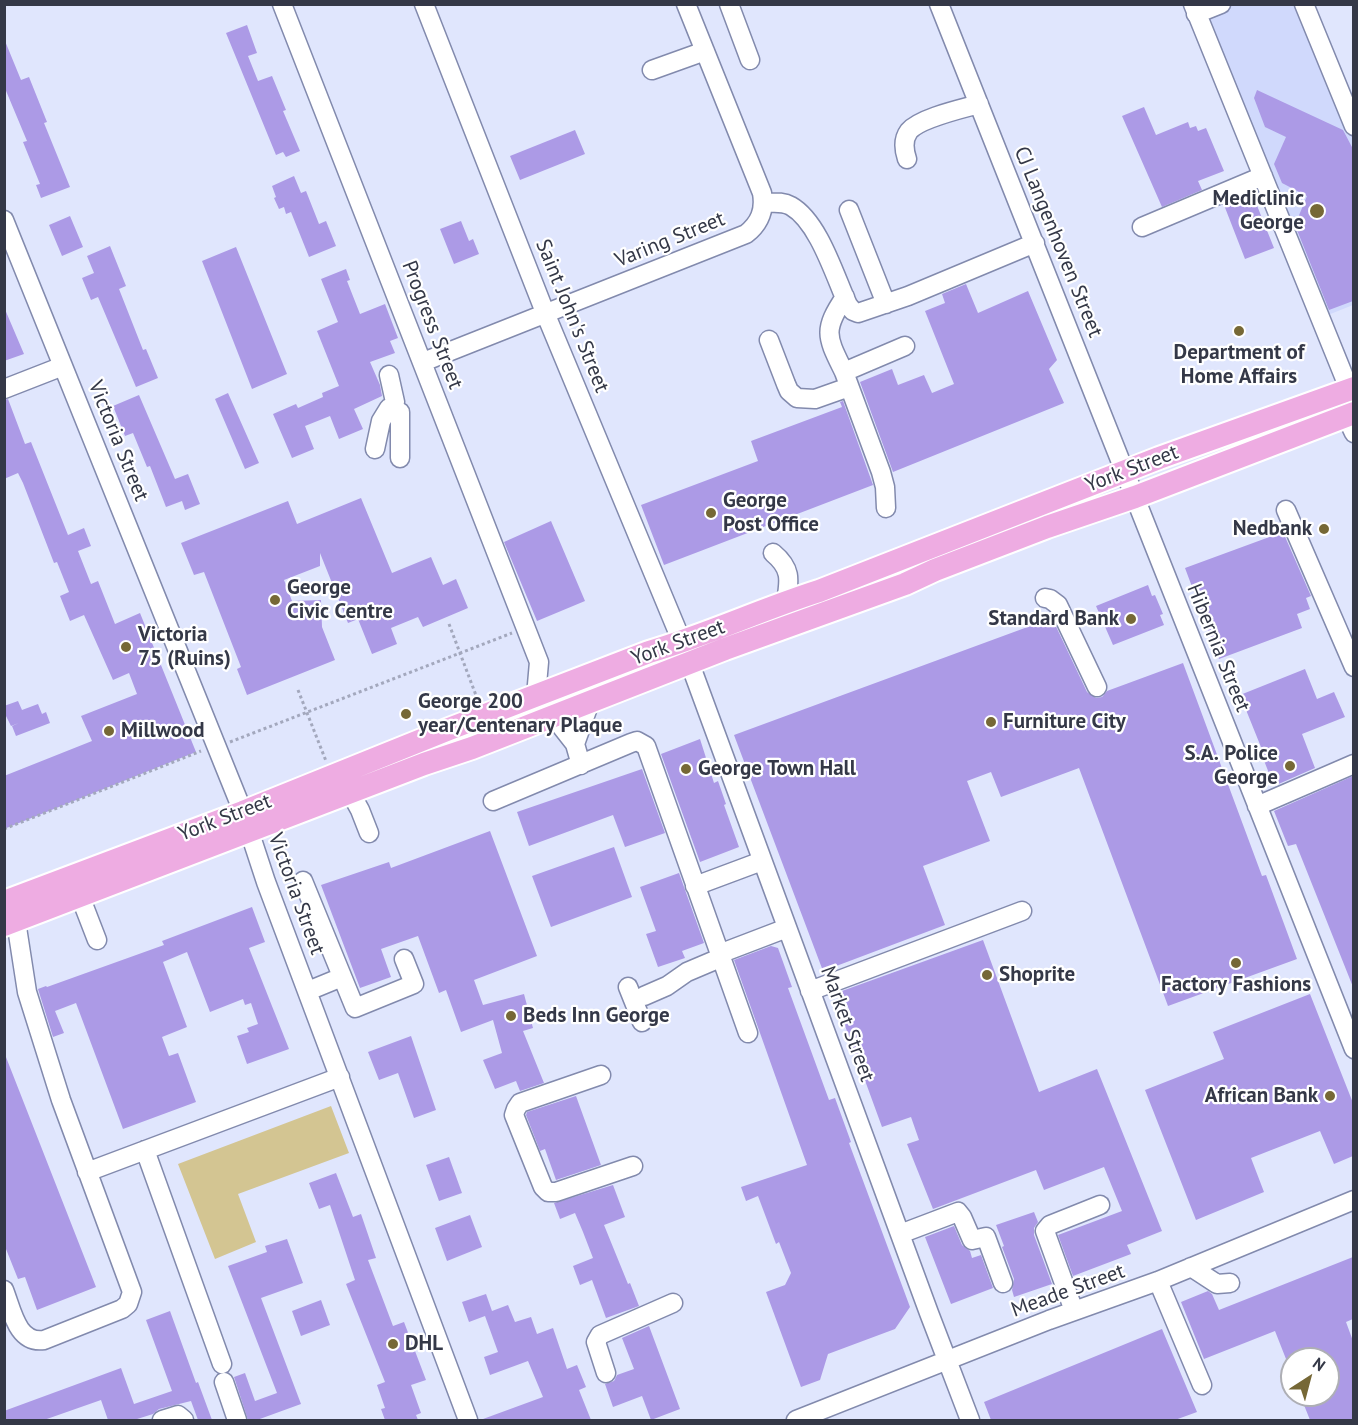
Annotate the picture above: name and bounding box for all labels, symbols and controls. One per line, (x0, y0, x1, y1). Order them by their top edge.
street label: CJ Langenhoven Street (1008, 143, 1108, 341)
place label: Mediclinic George (1212, 186, 1304, 236)
marker: Mediclinic George (1308, 202, 1326, 220)
street label: Varing Street (611, 207, 729, 273)
street label: Saint John's Street (530, 236, 614, 396)
street label: Progress Street (396, 257, 468, 393)
marker: Department of Home Affairs (1232, 324, 1246, 338)
place label: Department of Home Affairs (1174, 340, 1304, 390)
street label: Victoria Street (82, 377, 154, 505)
street label: York Street (1082, 440, 1182, 498)
place label: George Post Office (723, 488, 819, 538)
marker: George Post Office (704, 506, 718, 520)
place label: Nedbank (1233, 516, 1312, 542)
marker: Nedbank (1317, 522, 1331, 536)
place label: George Civic Centre (287, 575, 393, 625)
street label: Hibernia Street (1181, 580, 1255, 716)
marker: George Civic Centre (268, 593, 282, 607)
place label: Standard Bank (988, 606, 1119, 632)
marker: Standard Bank (1124, 612, 1138, 626)
street label: York Street (628, 614, 728, 672)
place label: Victoria 75 (Ruins) (138, 622, 231, 672)
marker: Victoria 75 (Ruins) (119, 640, 133, 654)
place label: George 200 year/Centenary Plaque (418, 689, 622, 739)
marker: George 200 year/Centenary Plaque (399, 707, 413, 721)
place label: Furniture City (1003, 709, 1126, 735)
marker: Furniture City (984, 715, 998, 729)
place label: Millwood (121, 718, 205, 744)
marker: Millwood (102, 724, 116, 738)
place label: S.A. Police George (1184, 741, 1278, 791)
place label: George Town Hall (698, 756, 856, 782)
marker: S.A. Police George (1283, 759, 1297, 773)
marker: George Town Hall (679, 762, 693, 776)
street label: York Street (175, 789, 275, 847)
street label: Victoria Street (262, 830, 330, 958)
marker: Factory Fashions (1229, 956, 1243, 970)
place label: Shoprite (999, 962, 1075, 988)
street label: Market Street (814, 963, 880, 1085)
marker: Shoprite (980, 968, 994, 982)
place label: Factory Fashions (1161, 972, 1311, 998)
place label: Beds Inn George (523, 1003, 670, 1029)
marker: Beds Inn George (504, 1009, 518, 1023)
place label: African Bank (1205, 1083, 1318, 1109)
marker: African Bank (1323, 1089, 1337, 1103)
street label: Meade Street (1008, 1259, 1128, 1323)
place label: DHL (405, 1331, 443, 1357)
marker: DHL (386, 1337, 400, 1351)
north arrow (1280, 1347, 1340, 1407)
text: N (1309, 1353, 1330, 1375)

